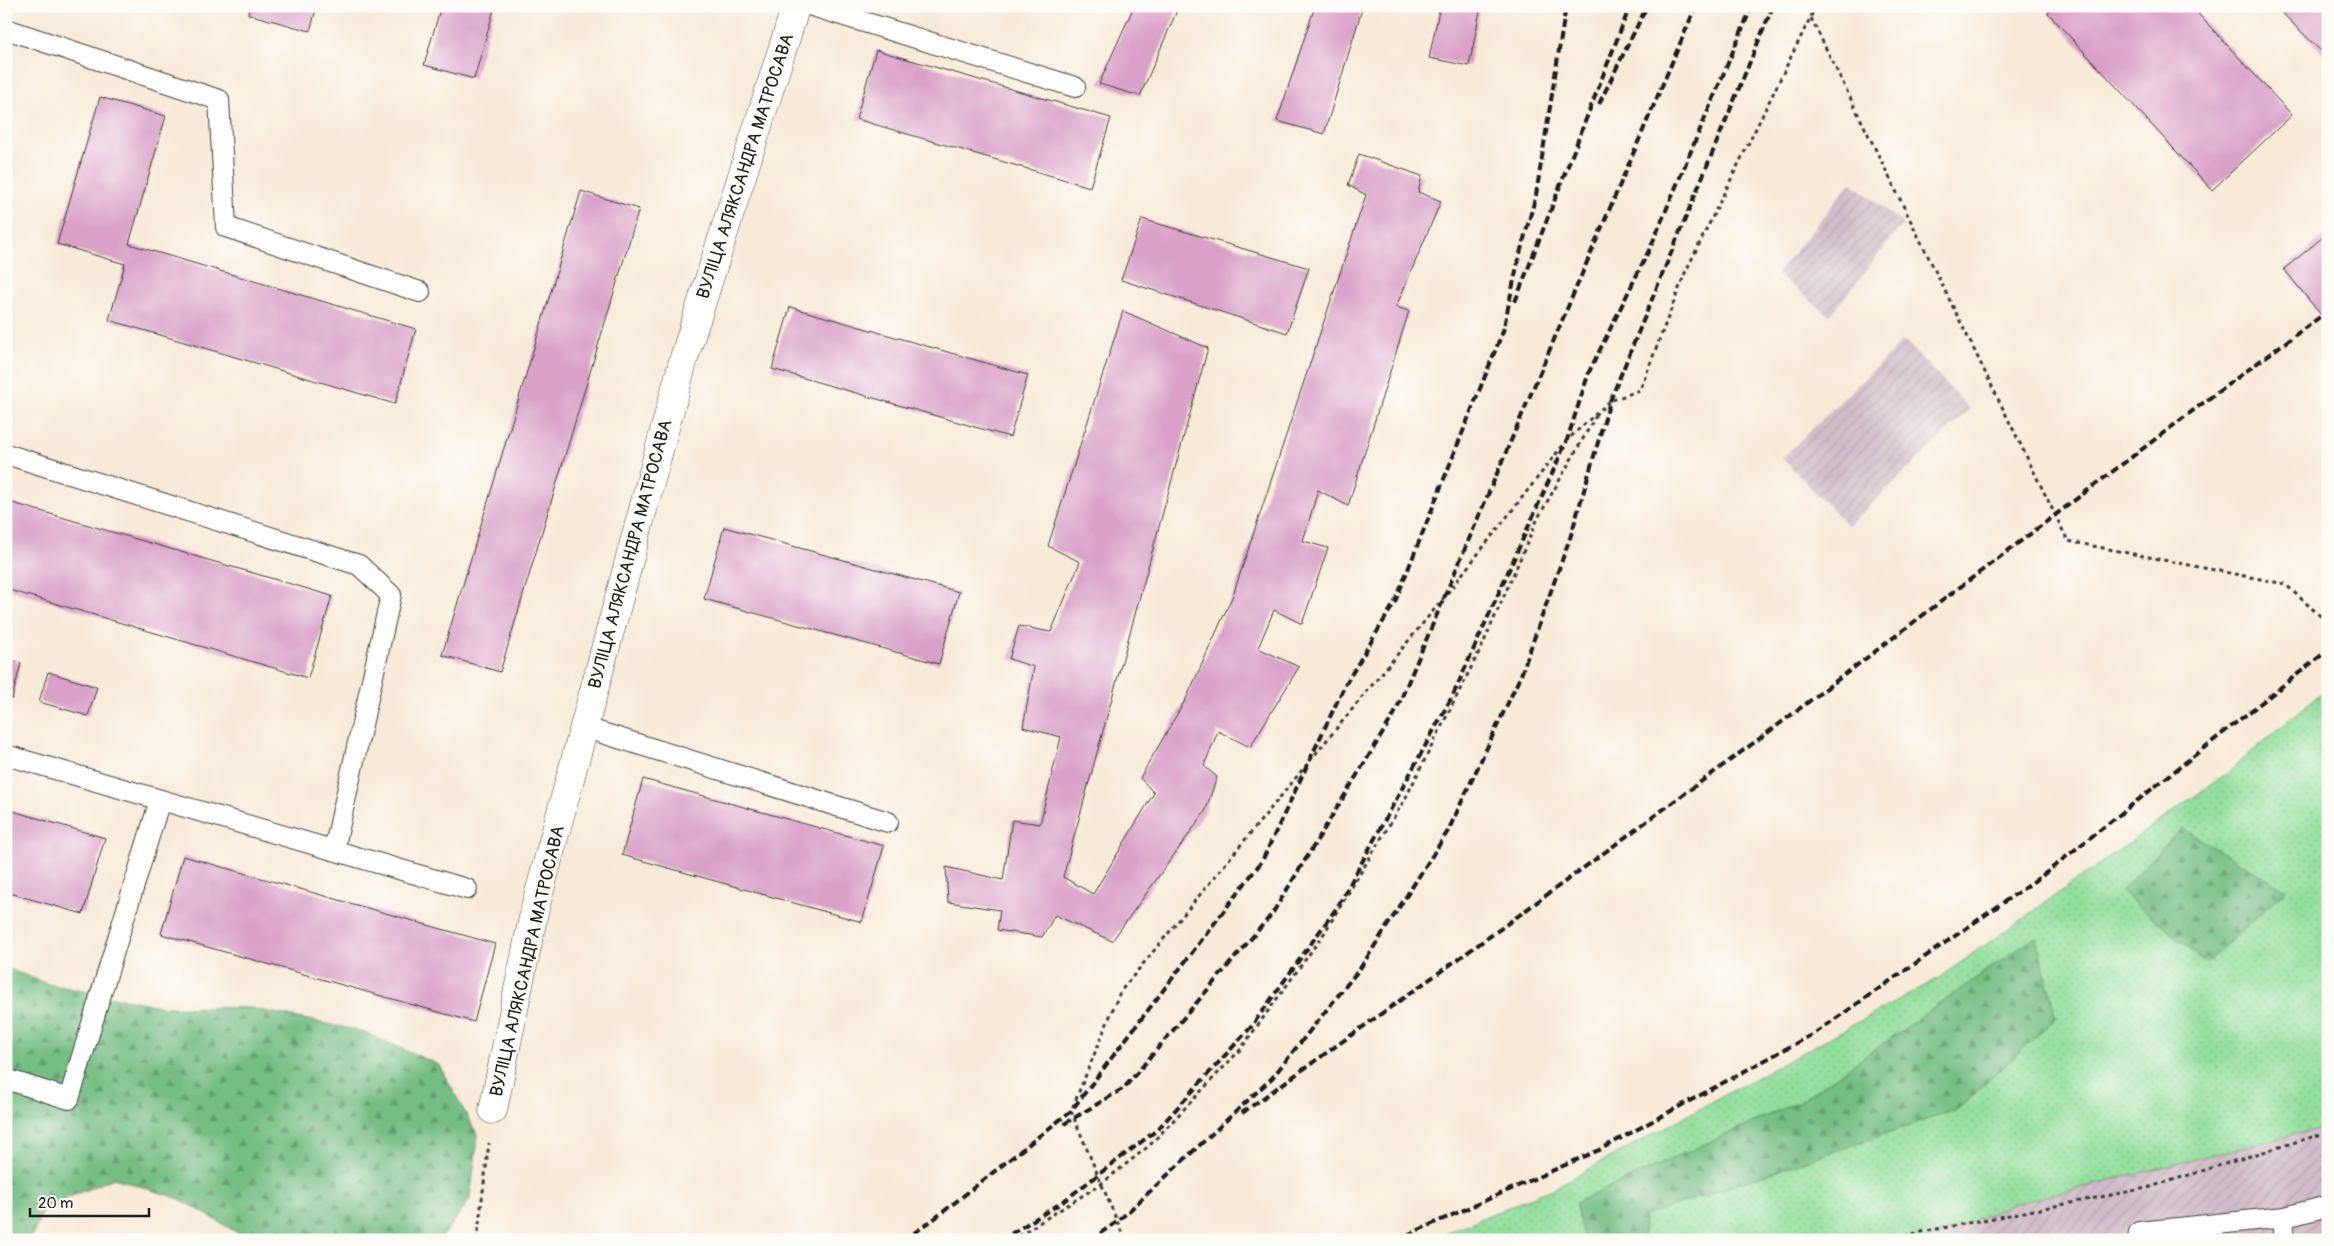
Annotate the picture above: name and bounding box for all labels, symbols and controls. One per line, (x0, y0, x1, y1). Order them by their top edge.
street label: ВУЛІЦА АЛЯКСАНДРА МАТРОСАВА (692, 30, 799, 302)
street label: ВУЛІЦА АЛЯКСАНДРА МАТРОСАВА (583, 417, 678, 691)
street label: ВУЛІЦА АЛЯКСАНДРА МАТРОСАВА (485, 823, 570, 1099)
scale bar (30, 1186, 149, 1218)
text: 20 m (38, 1194, 73, 1213)

